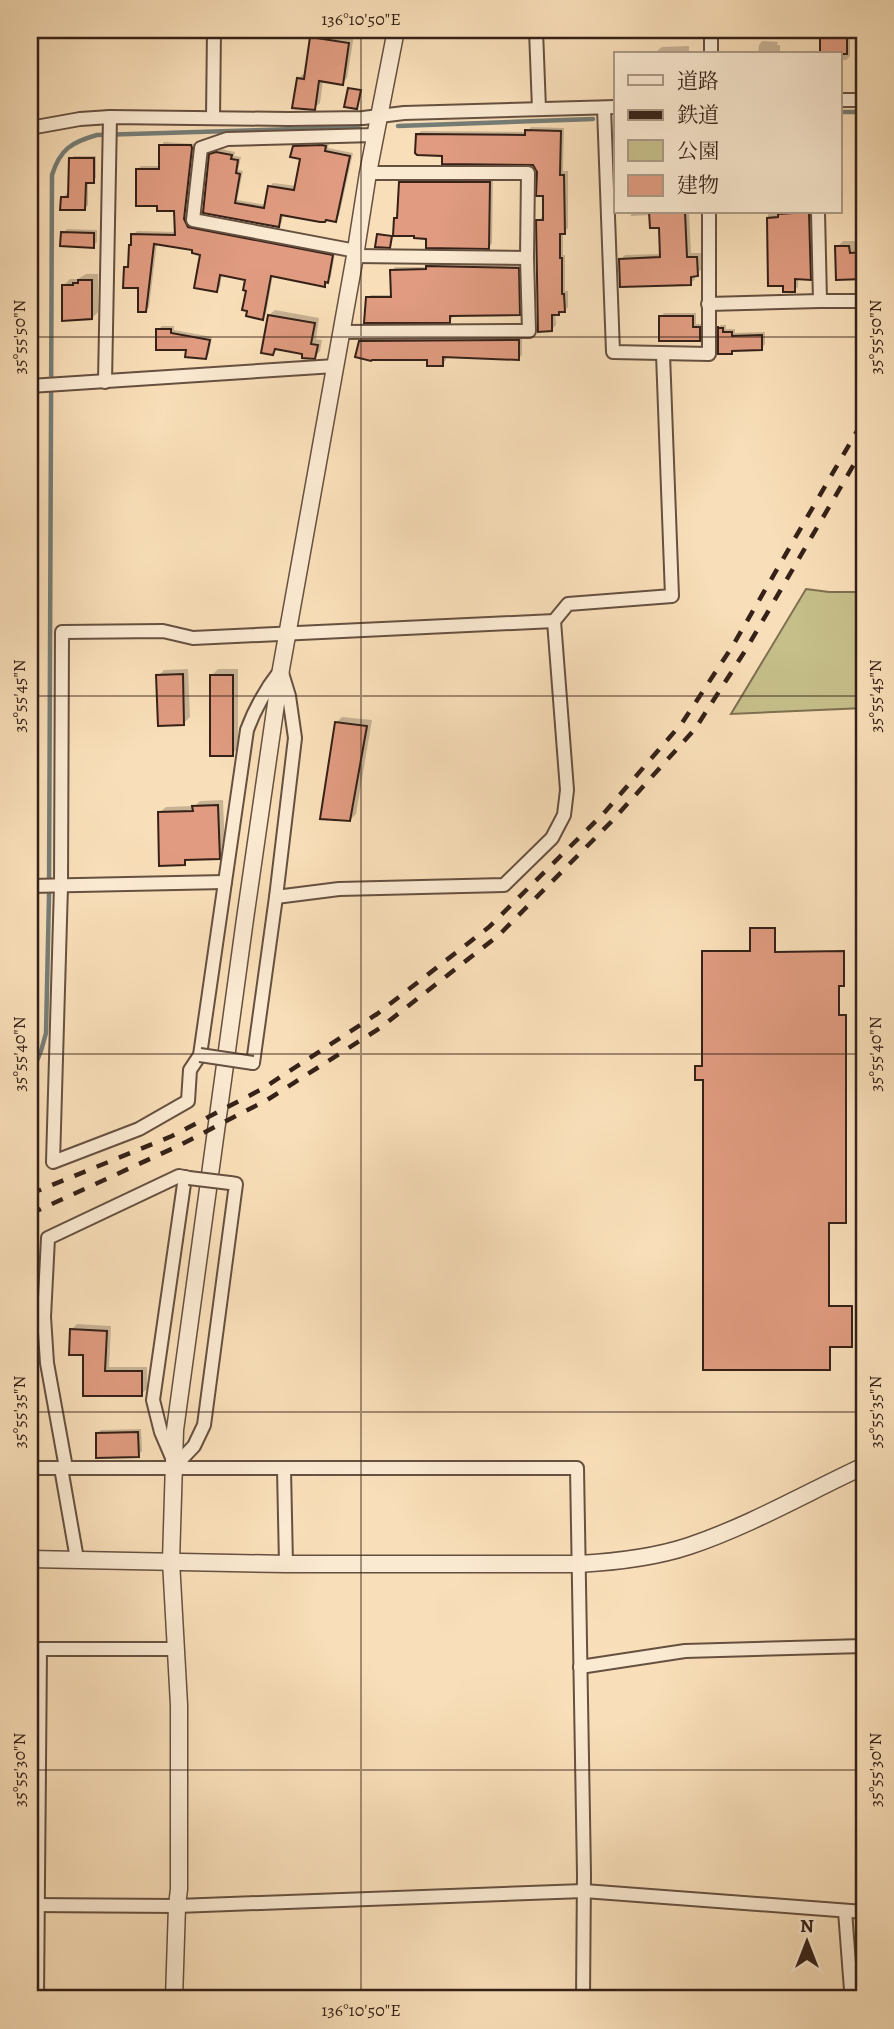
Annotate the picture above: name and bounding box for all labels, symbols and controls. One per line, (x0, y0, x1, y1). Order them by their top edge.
text: 136°10'50"E (321, 7, 401, 31)
legend (614, 52, 842, 214)
text: 道路 (677, 67, 719, 95)
text: 鉄道 (677, 101, 719, 129)
text: 公園 (677, 137, 719, 165)
text: 建物 (677, 171, 719, 199)
text: 35°55'50"N (7, 299, 31, 374)
text: 35°55'50"N (863, 299, 887, 374)
text: 35°55'45"N (7, 659, 31, 733)
text: 35°55'45"N (863, 659, 887, 733)
text: 35°55'40"N (7, 1016, 31, 1092)
text: 35°55'40"N (863, 1016, 887, 1092)
text: 35°55'35"N (7, 1376, 31, 1448)
text: 35°55'35"N (863, 1376, 887, 1448)
text: 35°55'30"N (7, 1733, 31, 1807)
text: 35°55'30"N (863, 1733, 887, 1807)
north arrow (772, 1906, 842, 1976)
text: N (800, 1913, 814, 1939)
text: 136°10'50"E (321, 1998, 401, 2022)

